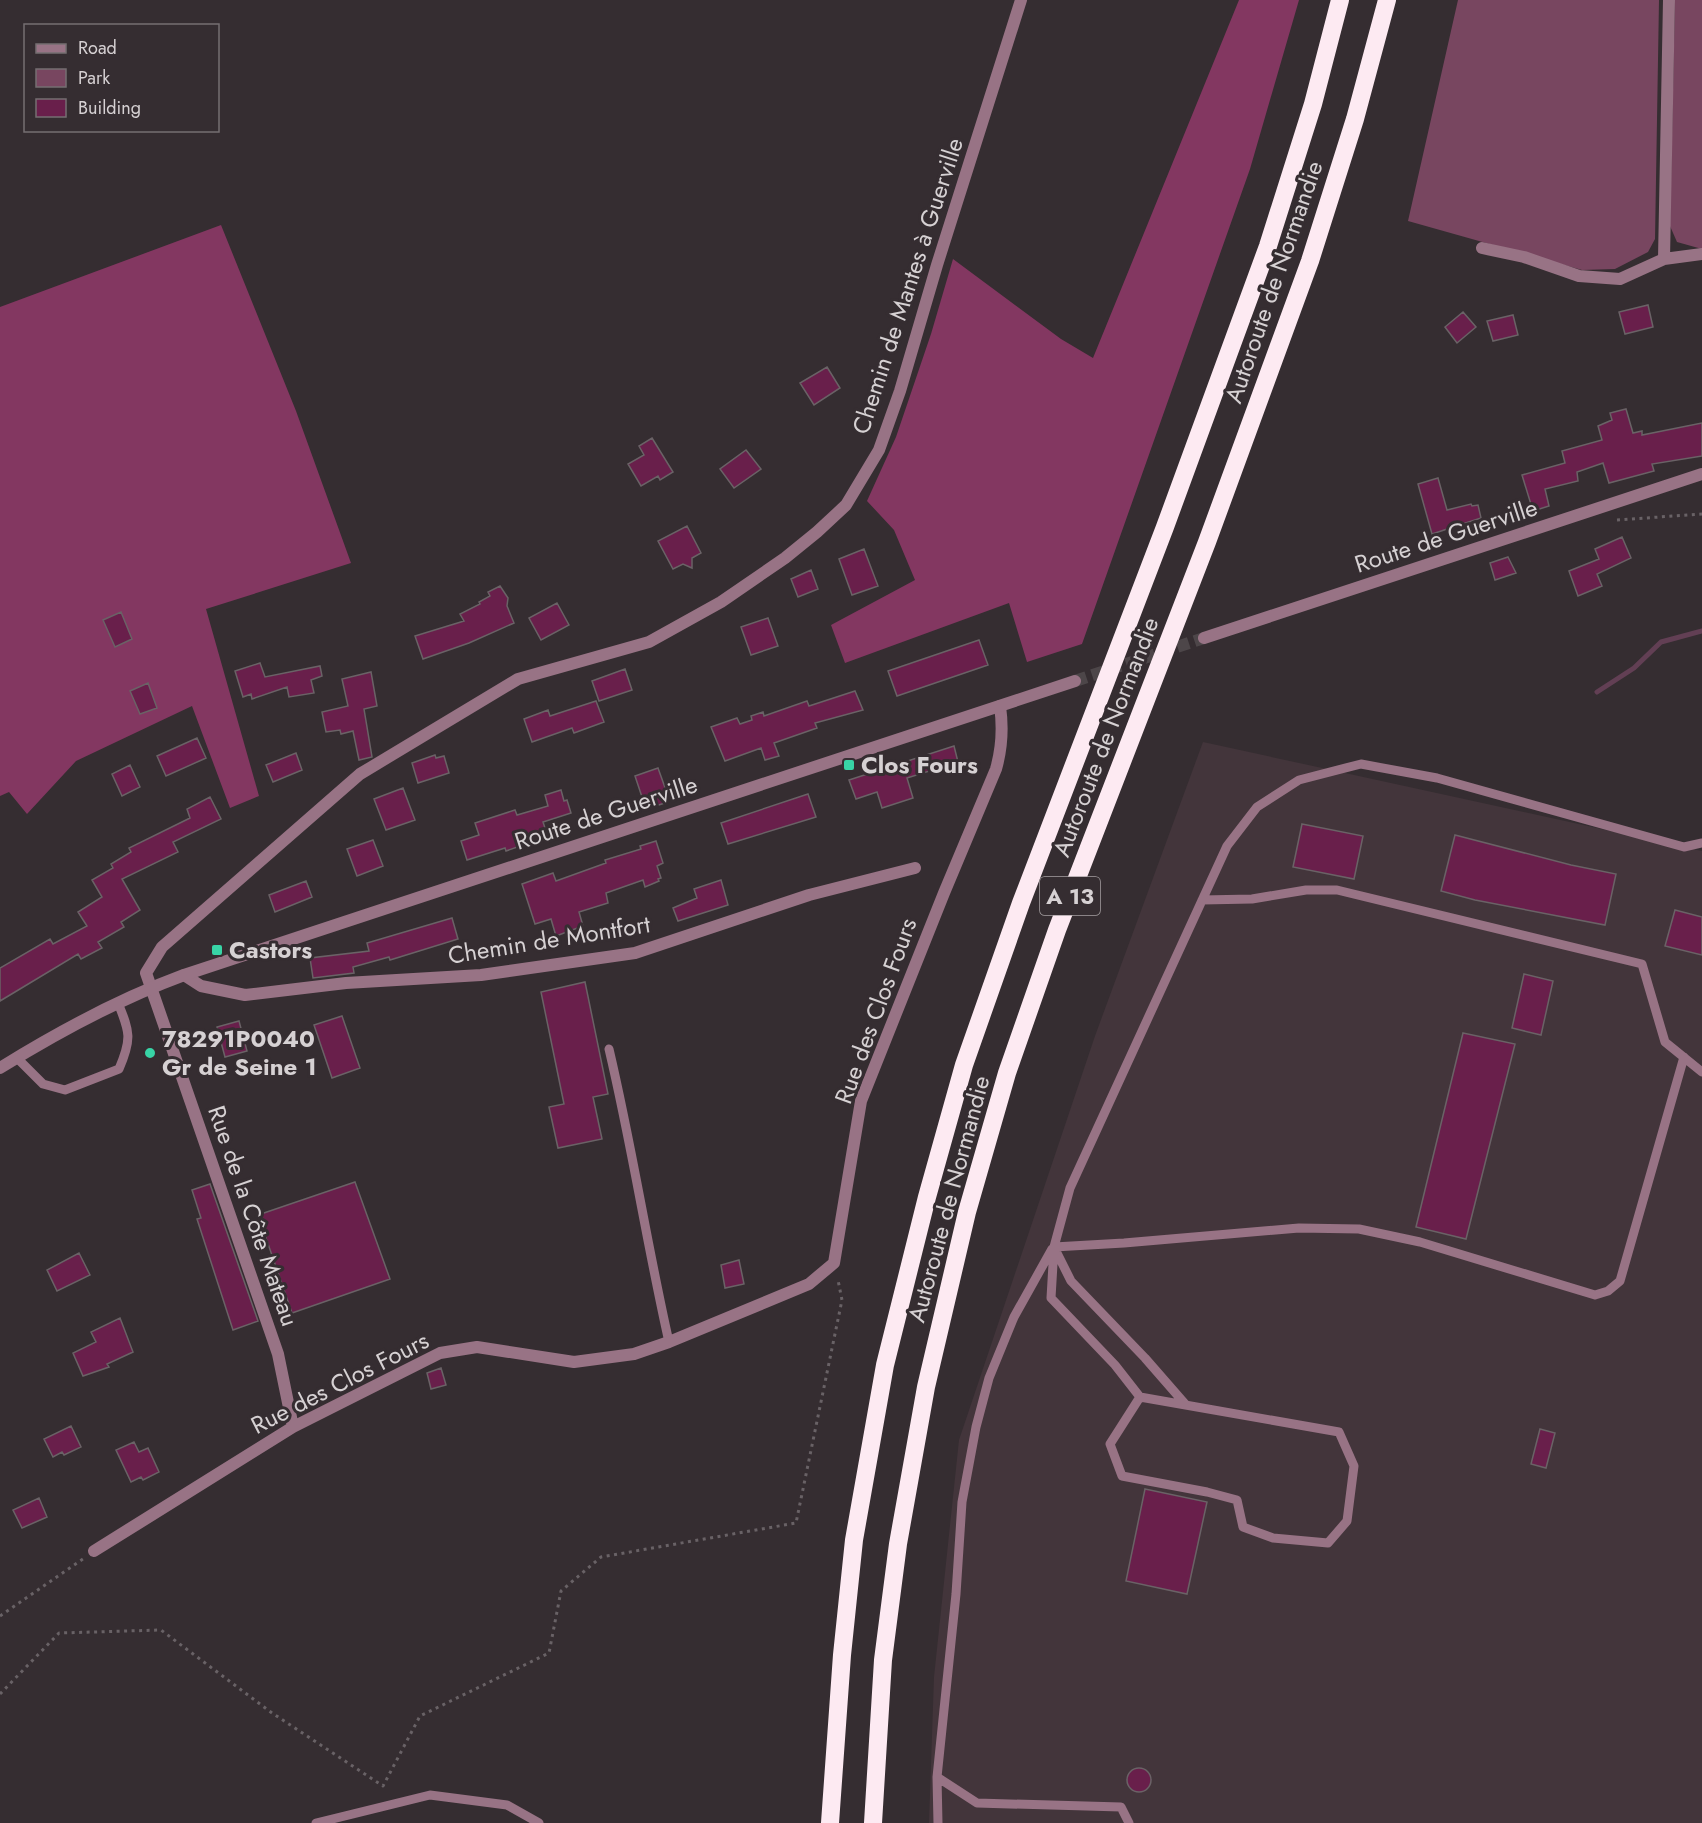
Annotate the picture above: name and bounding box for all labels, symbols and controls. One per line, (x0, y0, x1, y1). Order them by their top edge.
legend (24, 24, 219, 132)
text: Road (78, 35, 117, 61)
text: Park (78, 65, 110, 91)
text: Building (78, 95, 141, 121)
street label: Chemin de Mantes à Guerville (843, 133, 972, 438)
street label: Autoroute de Normandie (1216, 156, 1331, 408)
street label: Route de Guerville (1350, 489, 1542, 582)
street label: Autoroute de Normandie (1044, 612, 1167, 862)
place label: Clos Fours (861, 747, 978, 782)
marker: Clos Fours (842, 758, 856, 772)
street label: Route de Guerville (510, 766, 702, 859)
road number: A 13 (1040, 877, 1100, 915)
street label: Chemin de Montfort (445, 906, 653, 973)
street label: Rue des Clos Fours (826, 913, 925, 1109)
place label: Castors (229, 932, 312, 967)
marker: Castors (210, 943, 224, 957)
place label: 78291P0040 Gr de Seine 1 (162, 1021, 317, 1084)
marker: 78291P0040 Gr de Seine 1 (143, 1046, 157, 1060)
street label: Autoroute de Normandie (899, 1072, 998, 1326)
street label: Rue de la Côte Mateau (199, 1101, 308, 1331)
street label: Rue des Clos Fours (245, 1323, 435, 1442)

